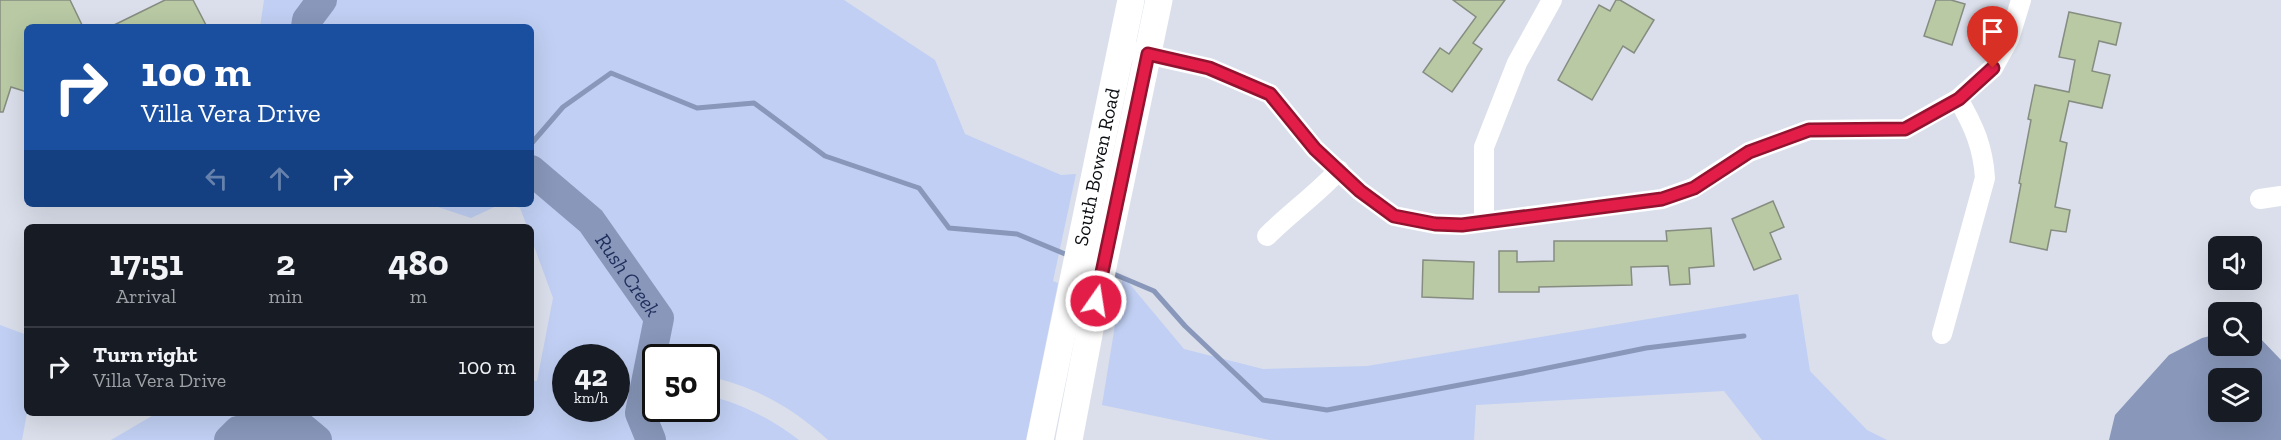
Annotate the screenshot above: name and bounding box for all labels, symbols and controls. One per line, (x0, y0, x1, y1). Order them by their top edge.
pin (1967, 6, 2018, 68)
icon: arrive (1976, 15, 2009, 48)
text: 100 m (141, 46, 251, 97)
icon: right (42, 48, 120, 126)
street label: South Bowen Road (1068, 86, 1125, 248)
text: Villa Vera Drive (141, 97, 321, 129)
icon: left (200, 162, 233, 195)
icon: ahead (263, 162, 296, 195)
icon: right (326, 162, 359, 195)
water label: Rush Creek (591, 228, 666, 321)
map controls (2208, 236, 2262, 422)
button: sound (2208, 236, 2262, 290)
text: 17:51 (109, 241, 183, 284)
text: 2 (276, 241, 295, 284)
text: 480 (388, 241, 449, 284)
position arrow (1064, 269, 1128, 333)
text: Arrival (116, 284, 176, 308)
text: min (268, 284, 303, 308)
text: m (410, 284, 427, 308)
button: search (2208, 302, 2262, 356)
text: Turn right (93, 341, 197, 368)
speed limit sign: 50 (642, 344, 720, 422)
icon: right (42, 350, 75, 383)
text: 100 m (458, 353, 516, 380)
text: 42 (574, 358, 608, 394)
text: Villa Vera Drive (93, 368, 226, 392)
button: layers (2208, 368, 2262, 422)
text: km/h (574, 389, 608, 407)

